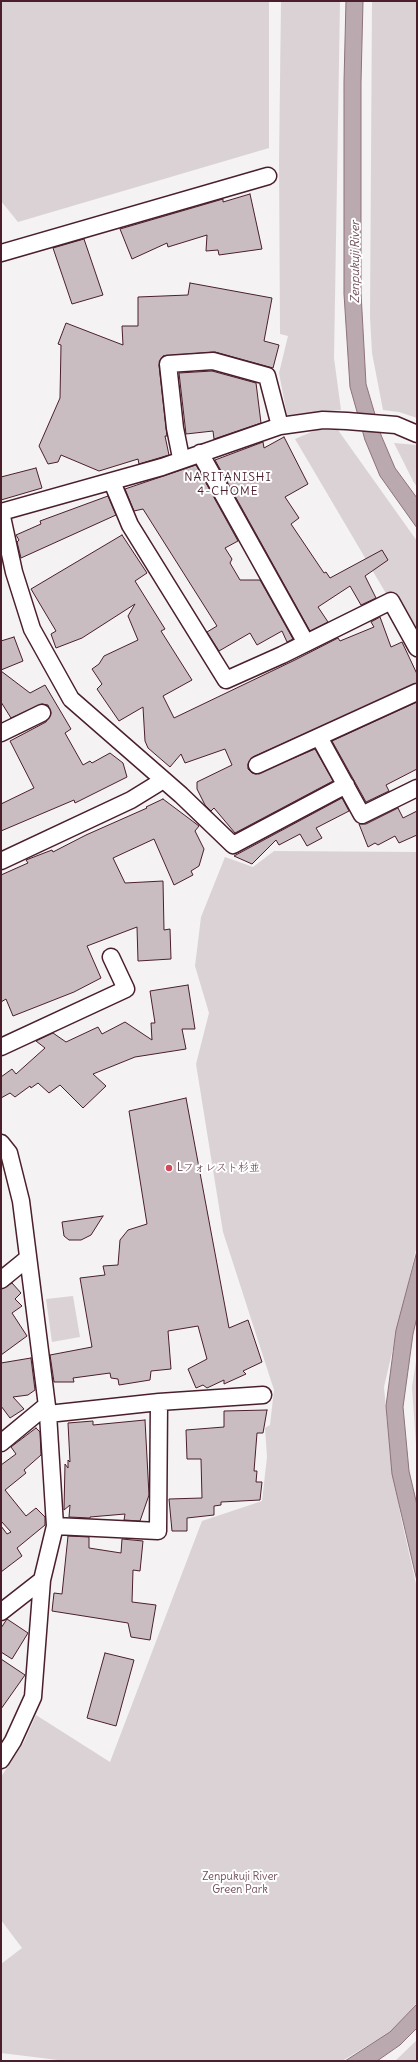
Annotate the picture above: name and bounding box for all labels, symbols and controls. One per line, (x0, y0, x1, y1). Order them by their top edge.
water label: Zenpukuji River (349, 221, 363, 303)
district label: NARITANISHI 4-CHOME (184, 471, 272, 499)
place label: Lフォレスト杉並 (177, 1161, 260, 1175)
marker: Lフォレスト杉並 (164, 1163, 174, 1173)
park label: Zenpukuji River Green Park (202, 1870, 278, 1896)

